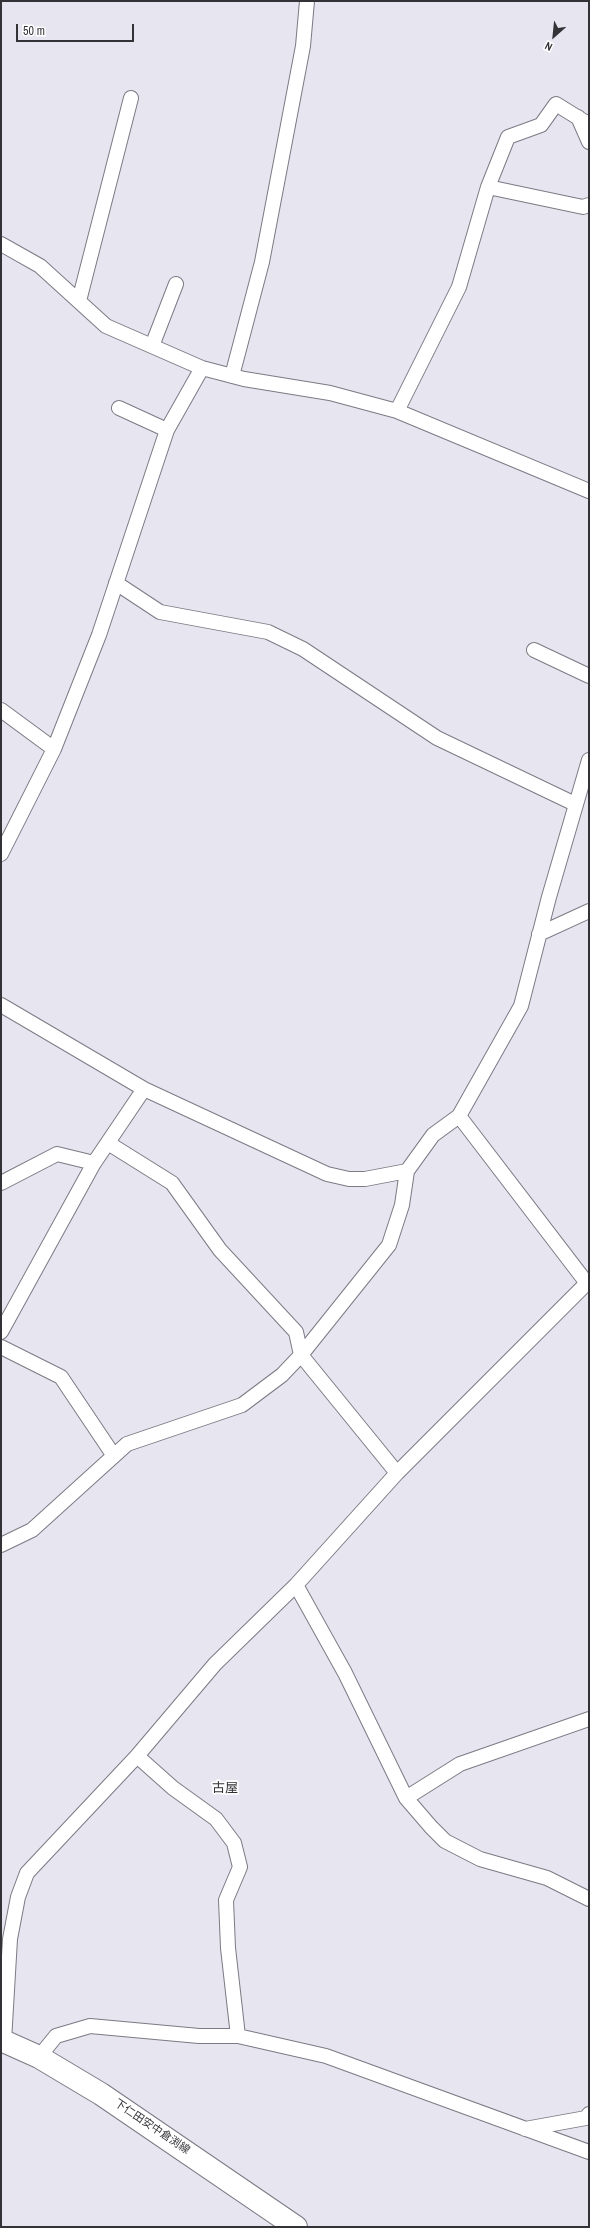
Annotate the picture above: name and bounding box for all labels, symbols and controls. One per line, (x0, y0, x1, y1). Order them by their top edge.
scale bar (18, 16, 136, 42)
north arrow (534, 16, 574, 56)
text: 50 m (23, 23, 45, 39)
text: N (542, 39, 555, 54)
district label: 古屋 (212, 1781, 238, 1797)
street label: 下仁田安中倉渕線 (112, 2097, 192, 2157)

